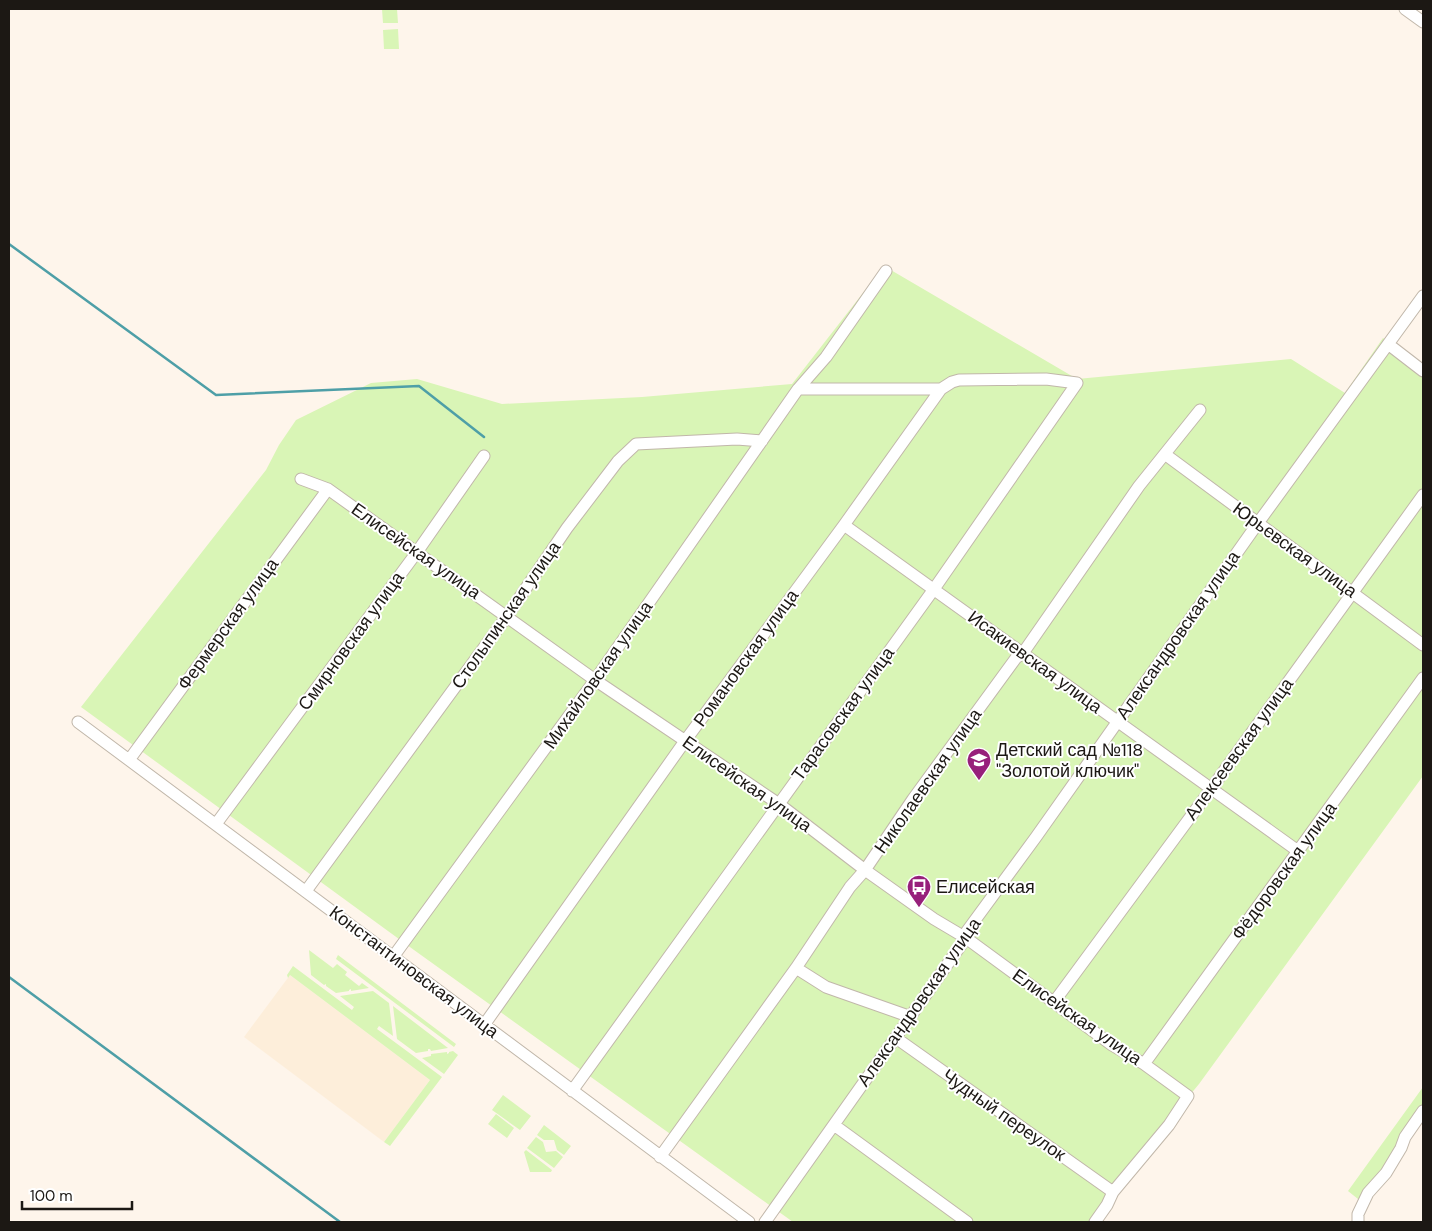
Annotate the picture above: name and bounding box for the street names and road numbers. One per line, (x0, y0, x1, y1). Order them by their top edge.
street label: Елисейская улица (346, 497, 486, 605)
street label: Юрьевская улица (1228, 497, 1363, 604)
street label: Столыпинская улица (446, 536, 567, 694)
street label: Александровская улица (1111, 545, 1246, 724)
street label: Фермерская улица (172, 552, 285, 695)
street label: Смирновская улица (292, 566, 410, 715)
street label: Романовская улица (688, 584, 805, 731)
street label: Михайловская улица (538, 596, 659, 754)
street label: Исакиевская улица (963, 605, 1108, 719)
street label: Тарасовская улица (786, 641, 900, 786)
street label: Алексеевская улица (1179, 672, 1299, 825)
street label: Николаевская улица (869, 703, 988, 858)
street label: Елисейская улица (677, 730, 817, 838)
street label: Фёдоровская улица (1226, 796, 1343, 945)
street label: Константиновская улица (324, 900, 504, 1044)
street label: Александровская улица (852, 912, 987, 1091)
street label: Елисейская улица (1007, 963, 1147, 1071)
street label: Чудный переулок (938, 1063, 1071, 1167)

